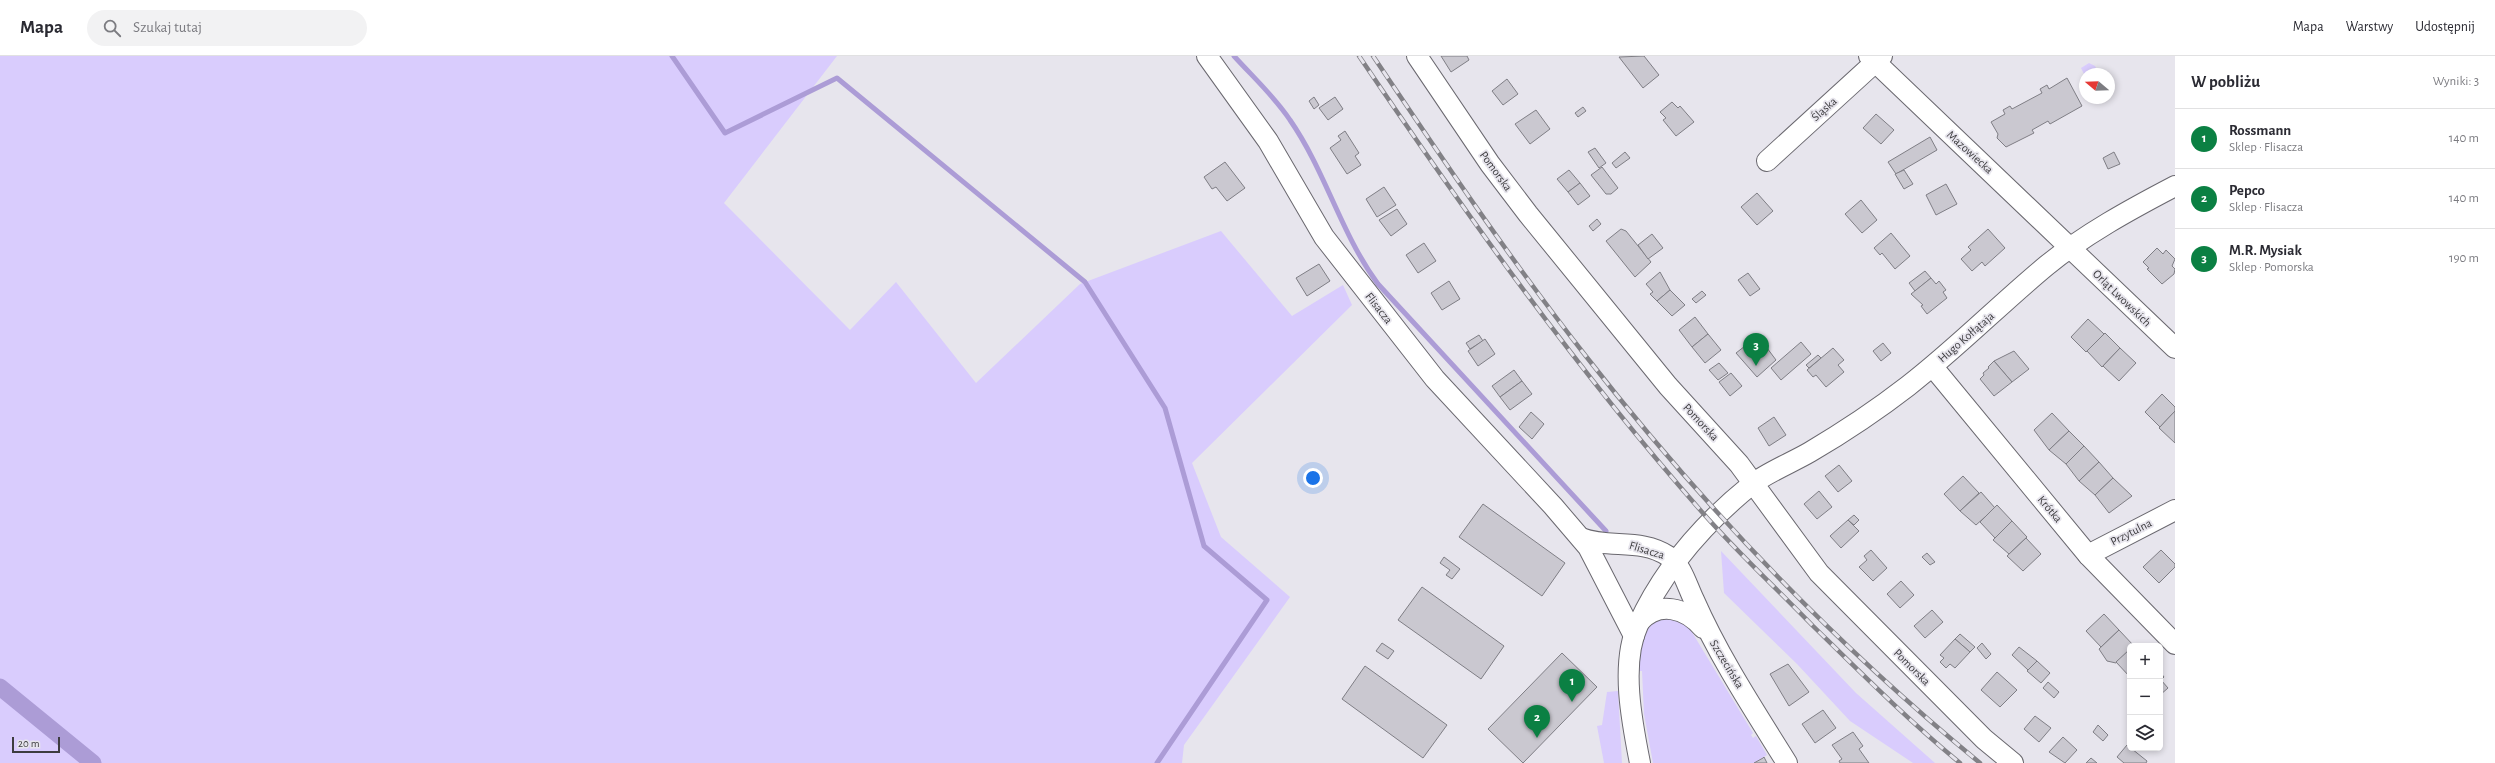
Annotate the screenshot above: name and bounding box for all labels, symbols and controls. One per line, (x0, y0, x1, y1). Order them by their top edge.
search box (87, 10, 367, 46)
icon: search (101, 17, 123, 39)
text: Mapa (20, 18, 63, 37)
text: Szukaj tutaj (133, 20, 202, 35)
text: Mapa (2293, 20, 2324, 34)
text: Warstwy (2346, 20, 2393, 34)
text: Udostępnij (2415, 20, 2475, 34)
north arrow (2079, 68, 2115, 104)
text: W pobliżu (2191, 73, 2260, 90)
text: Wyniki: 3 (2433, 75, 2479, 88)
street label: Śląska (1808, 93, 1839, 123)
text: Rossmann (2229, 123, 2291, 138)
street label: Mazowiecka (1945, 128, 1996, 176)
text: 1 (2202, 132, 2206, 145)
text: 140 m (2449, 132, 2479, 145)
text: Sklep · Flisacza (2229, 141, 2303, 154)
street label: Pomorska (1478, 149, 1515, 193)
text: Pepco (2229, 183, 2265, 198)
text: 2 (2201, 192, 2207, 205)
text: 140 m (2449, 192, 2479, 205)
text: Sklep · Flisacza (2229, 201, 2303, 214)
text: M.R. Mysiak (2229, 243, 2302, 258)
text: 3 (2201, 252, 2207, 265)
text: 190 m (2449, 252, 2479, 265)
text: Sklep · Pomorska (2229, 261, 2314, 274)
street label: Orląt Lwowskich (2091, 267, 2153, 329)
street label: Flisacza (1363, 290, 1395, 326)
street label: Hugo Kołłątaja (1936, 309, 1997, 365)
pin: 3 (1743, 333, 1769, 366)
street label: Pomorska (1681, 401, 1721, 443)
your location (1303, 468, 1323, 488)
street label: Krótka (2036, 493, 2065, 525)
street label: Przytulna (2108, 516, 2154, 548)
street label: Flisacza (1628, 539, 1666, 561)
street label: Szczecińska (1708, 638, 1746, 691)
map controls (2127, 643, 2163, 751)
button: + (2127, 643, 2163, 679)
street label: Pomorska (1891, 646, 1933, 688)
pin: 1 (1559, 669, 1585, 702)
button: − (2127, 679, 2163, 715)
pin: 2 (1524, 705, 1550, 738)
button: layers (2127, 715, 2163, 751)
scale bar (12, 735, 60, 754)
text: 20 m (18, 738, 39, 749)

